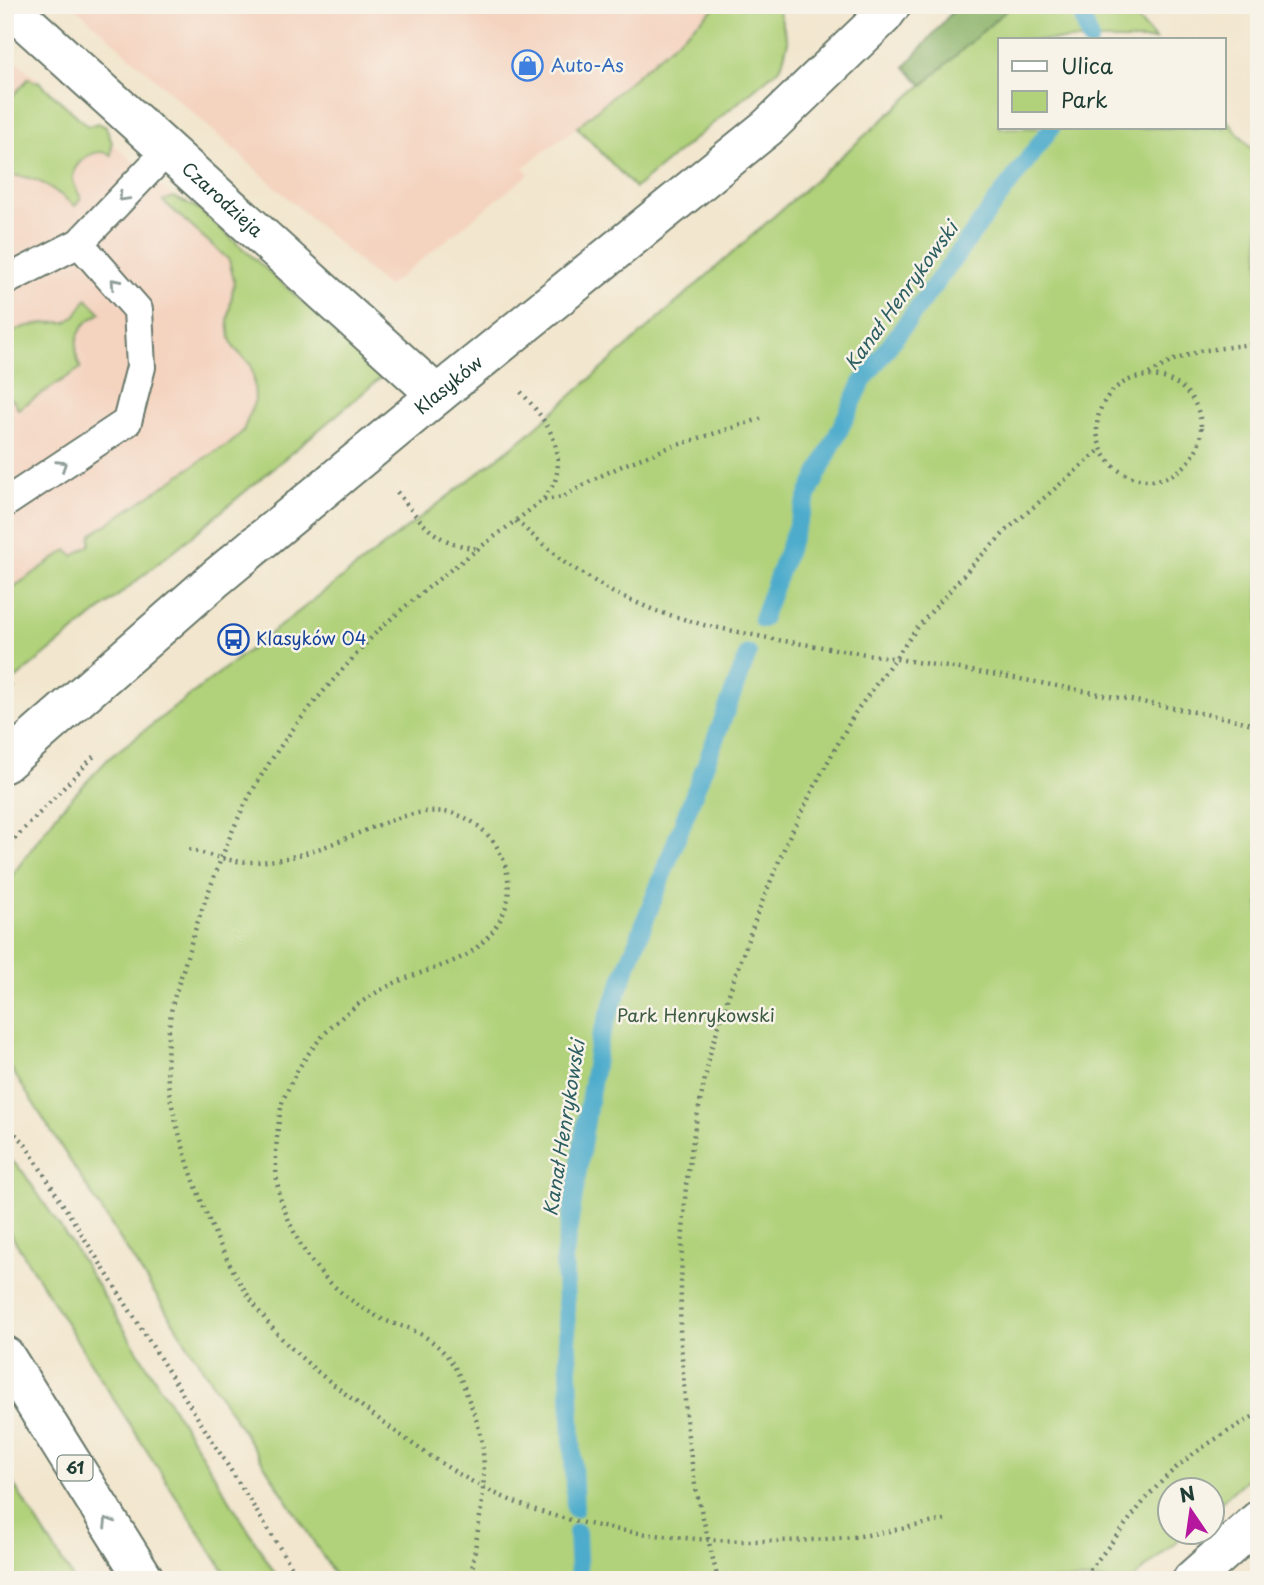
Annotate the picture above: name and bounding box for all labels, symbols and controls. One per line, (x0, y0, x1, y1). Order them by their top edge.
legend (998, 38, 1226, 130)
shop icon: Auto-As (511, 49, 545, 83)
text: Ulica (1061, 49, 1114, 81)
place label: Auto-As (551, 51, 624, 78)
text: Park (1061, 83, 1108, 115)
street label: Czarodzieja (176, 155, 270, 243)
one-way arrow (119, 189, 132, 202)
water label: Kanał Henrykowski (837, 213, 965, 376)
one-way arrow (111, 279, 123, 292)
street label: Klasyków (408, 348, 488, 420)
one-way arrow (54, 461, 67, 474)
bus stop icon: Klasyków 04 (216, 622, 250, 656)
place label: Klasyków 04 (256, 624, 367, 651)
park label: Park Henrykowski (617, 1001, 775, 1028)
water label: Kanał Henrykowski (535, 1035, 591, 1218)
road number: 61 (57, 1456, 92, 1480)
north arrow (1156, 1476, 1226, 1546)
text: N (1176, 1478, 1197, 1509)
one-way arrow (104, 1516, 117, 1529)

